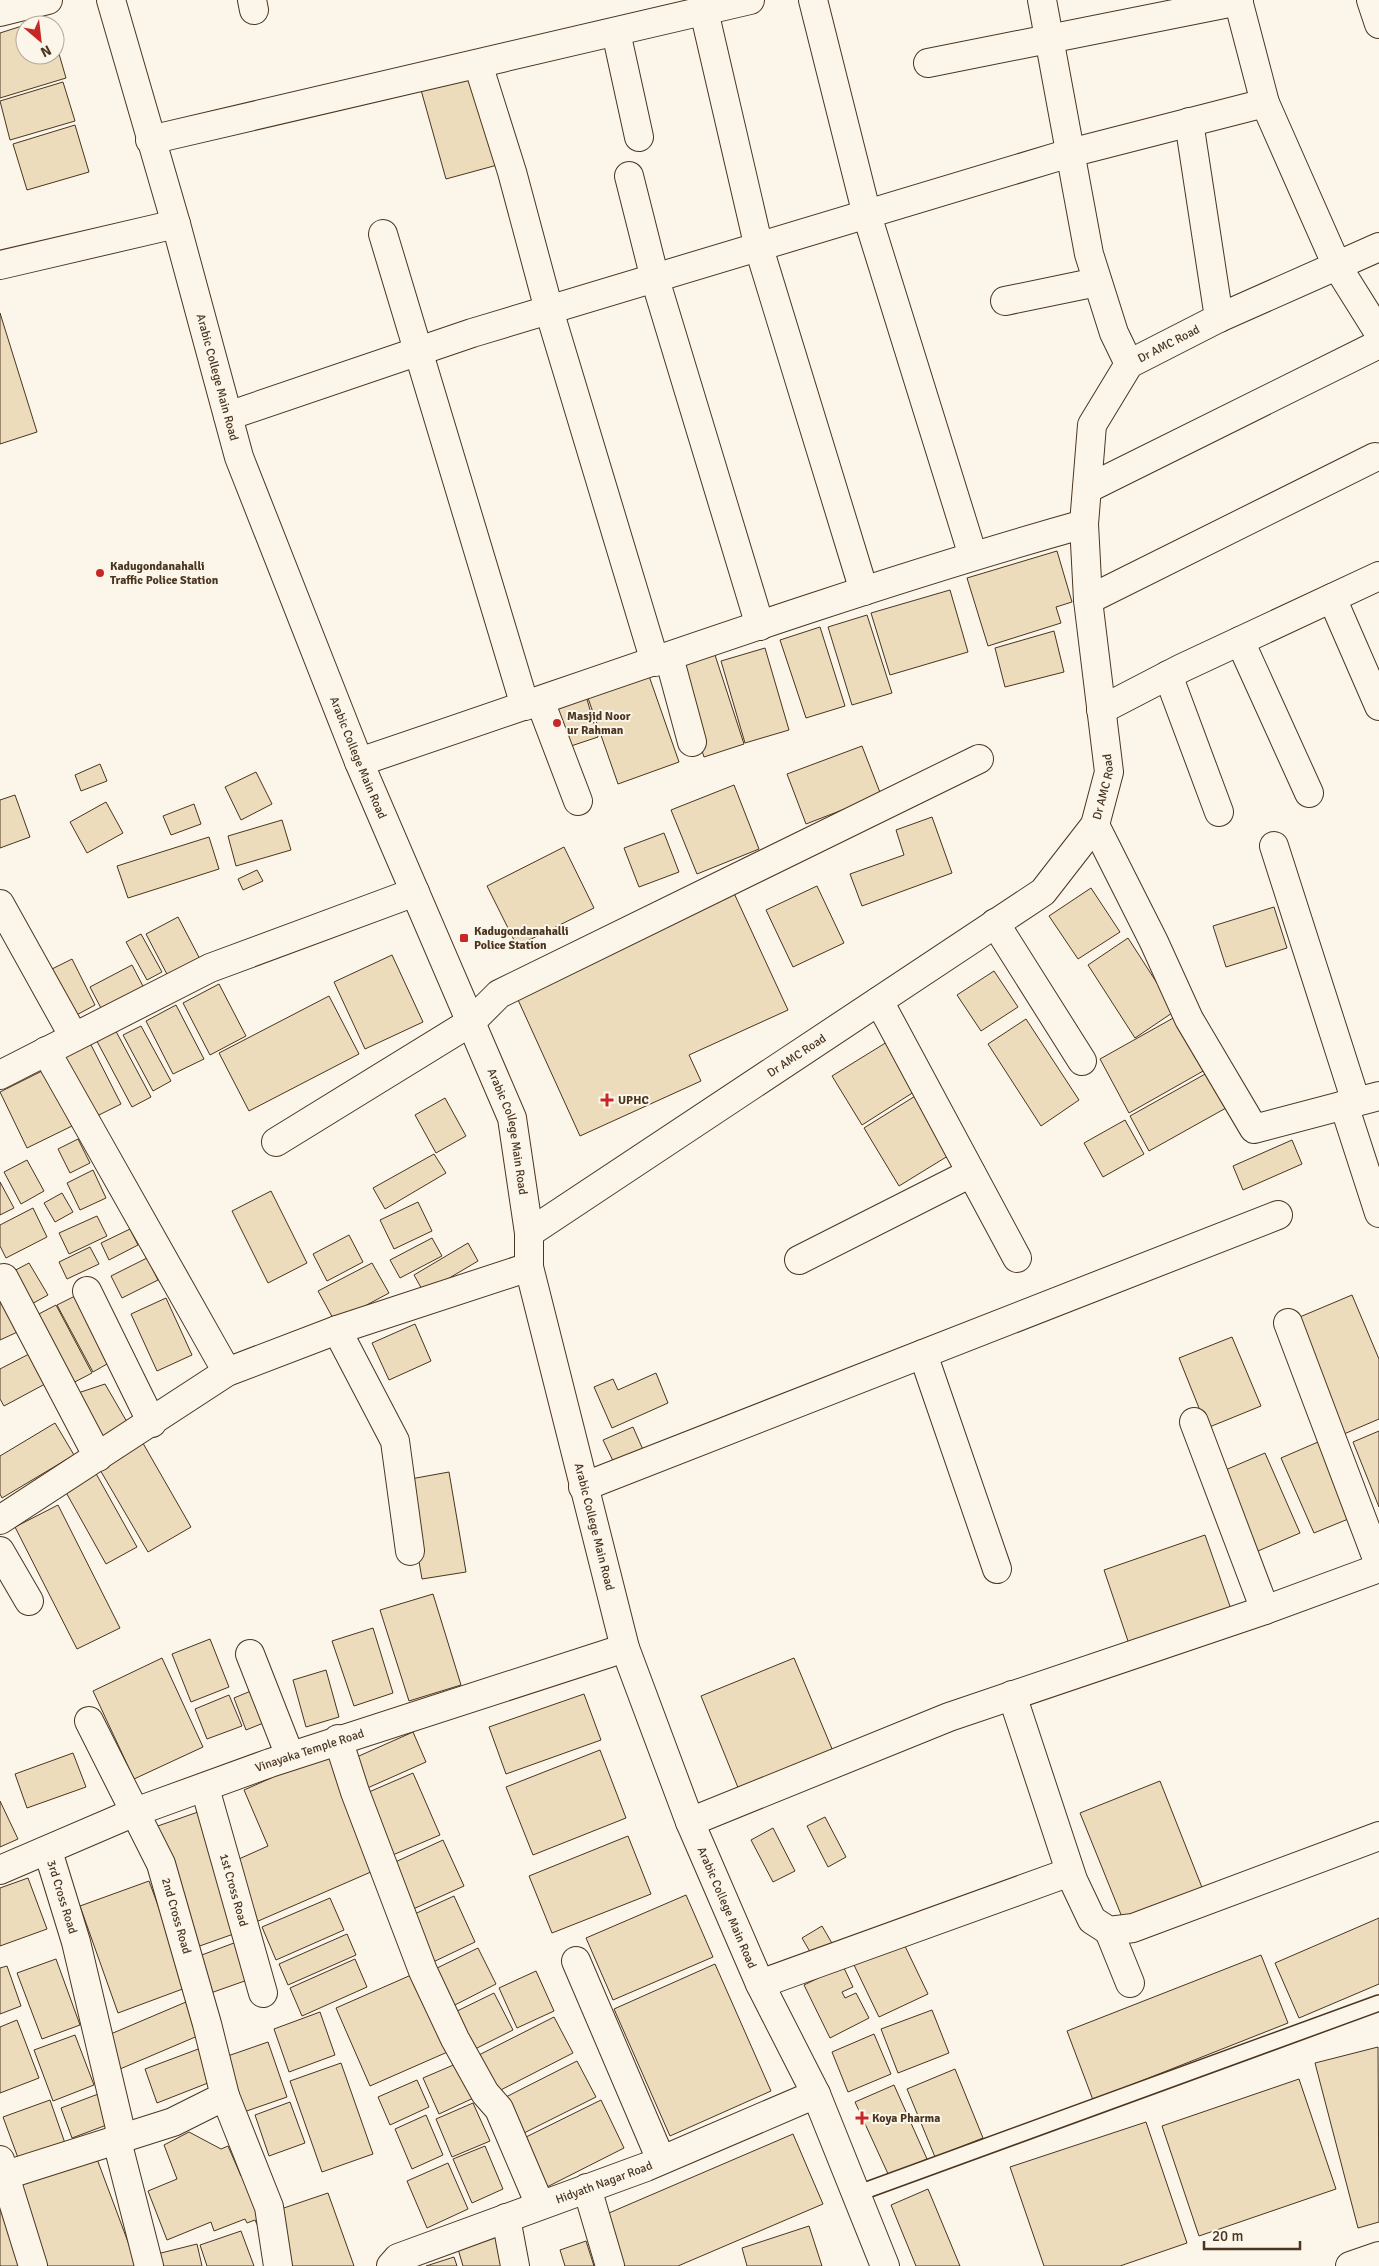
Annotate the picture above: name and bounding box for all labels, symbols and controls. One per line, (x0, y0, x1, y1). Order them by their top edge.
north arrow (15, 15, 65, 65)
text: N (38, 41, 54, 61)
street label: Arabic College Main Road (193, 312, 242, 442)
street label: Dr AMC Road (1135, 322, 1202, 366)
place label: Kadugondanahalli Traffic Police Station (110, 559, 219, 588)
marker: Kadugondanahalli Traffic Police Station (94, 567, 106, 579)
street label: Arabic College Main Road (326, 694, 390, 821)
place label: Masjid Noor ur Rahman (567, 709, 631, 738)
marker: Masjid Noor ur Rahman (551, 717, 563, 729)
street label: Dr AMC Road (1089, 753, 1116, 821)
place label: Kadugondanahalli Police Station (474, 924, 569, 953)
marker: Kadugondanahalli Police Station (458, 932, 470, 944)
street label: Dr AMC Road (764, 1031, 829, 1080)
street label: Arabic College Main Road (484, 1066, 531, 1196)
marker: UPHC (600, 1093, 614, 1107)
place label: UPHC (618, 1093, 649, 1108)
street label: Arabic College Main Road (571, 1461, 618, 1592)
street label: Vinayaka Temple Road (253, 1726, 366, 1775)
street label: Arabic College Main Road (694, 1845, 760, 1971)
street label: 1st Cross Road (216, 1852, 251, 1928)
street label: 3rd Cross Road (44, 1858, 81, 1936)
street label: 2nd Cross Road (158, 1876, 194, 1956)
place label: Koya Pharma (872, 2111, 940, 2126)
marker: Koya Pharma (856, 2112, 868, 2124)
street label: Hidyath Nagar Road (553, 2158, 655, 2207)
scale bar (1204, 2218, 1300, 2250)
text: 20 m (1212, 2227, 1243, 2245)

